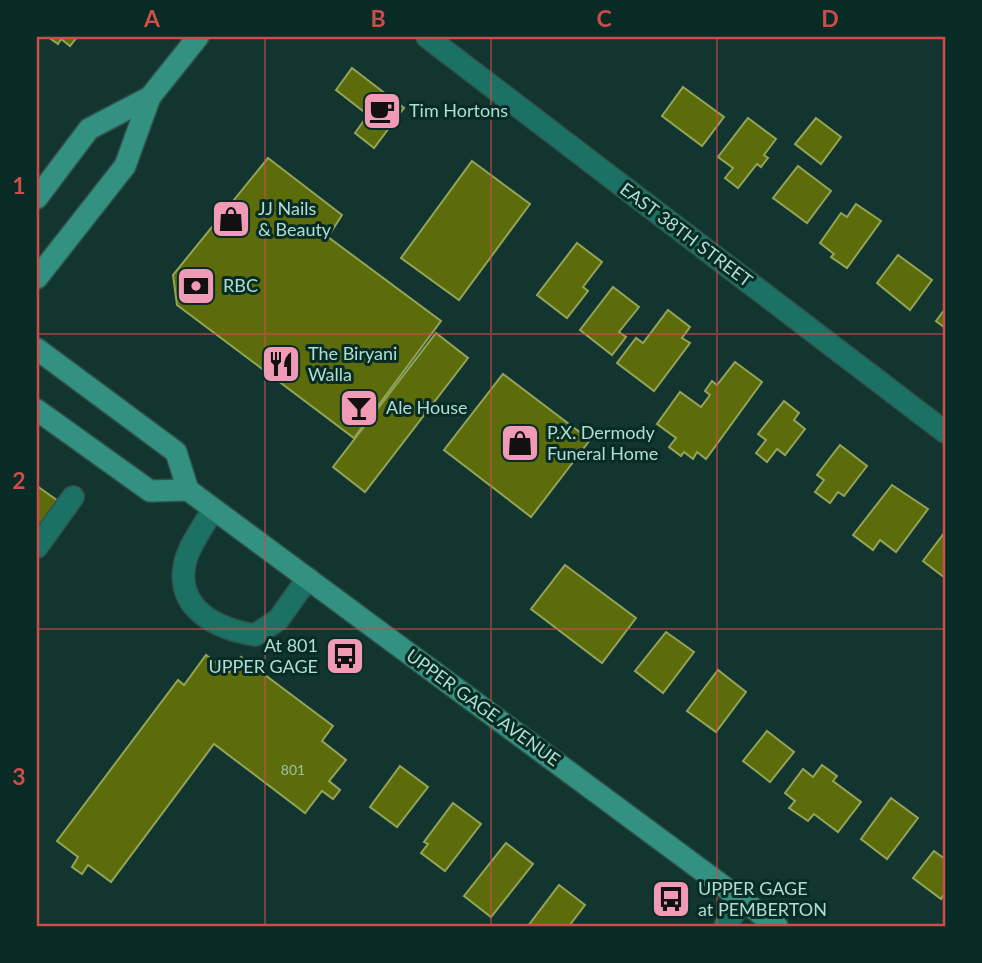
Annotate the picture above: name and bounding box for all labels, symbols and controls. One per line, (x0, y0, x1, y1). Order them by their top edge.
text: A (143, 4, 161, 32)
text: B (370, 4, 386, 32)
text: C (596, 4, 612, 32)
text: D (821, 4, 839, 32)
cafe icon: Tim Hortons (361, 90, 403, 132)
place label: Tim Hortons (409, 99, 508, 121)
text: 1 (12, 171, 26, 199)
street label: EAST 38TH STREET (616, 177, 757, 291)
place label: JJ Nails & Beauty (258, 197, 332, 240)
shop icon: JJ Nails & Beauty (210, 198, 252, 240)
bank icon: RBC (175, 265, 217, 307)
place label: RBC (223, 274, 258, 296)
place label: The Biryani Walla (308, 342, 397, 385)
restaurant icon: The Biryani Walla (260, 343, 302, 385)
bar icon: Ale House (338, 387, 380, 429)
place label: Ale House (386, 396, 468, 418)
place label: P.X. Dermody Funeral Home (547, 421, 658, 464)
shop icon: P.X. Dermody Funeral Home (499, 422, 541, 464)
text: 2 (12, 466, 26, 494)
place label: At 801 UPPER GAGE (208, 634, 318, 677)
bus stop icon: At 801 UPPER GAGE (324, 635, 366, 677)
street label: UPPER GAGE AVENUE (402, 644, 565, 770)
house number: 801 (281, 761, 305, 778)
text: 3 (12, 762, 26, 790)
place label: UPPER GAGE at PEMBERTON (698, 877, 827, 920)
bus stop icon: UPPER GAGE at PEMBERTON (650, 878, 692, 920)

